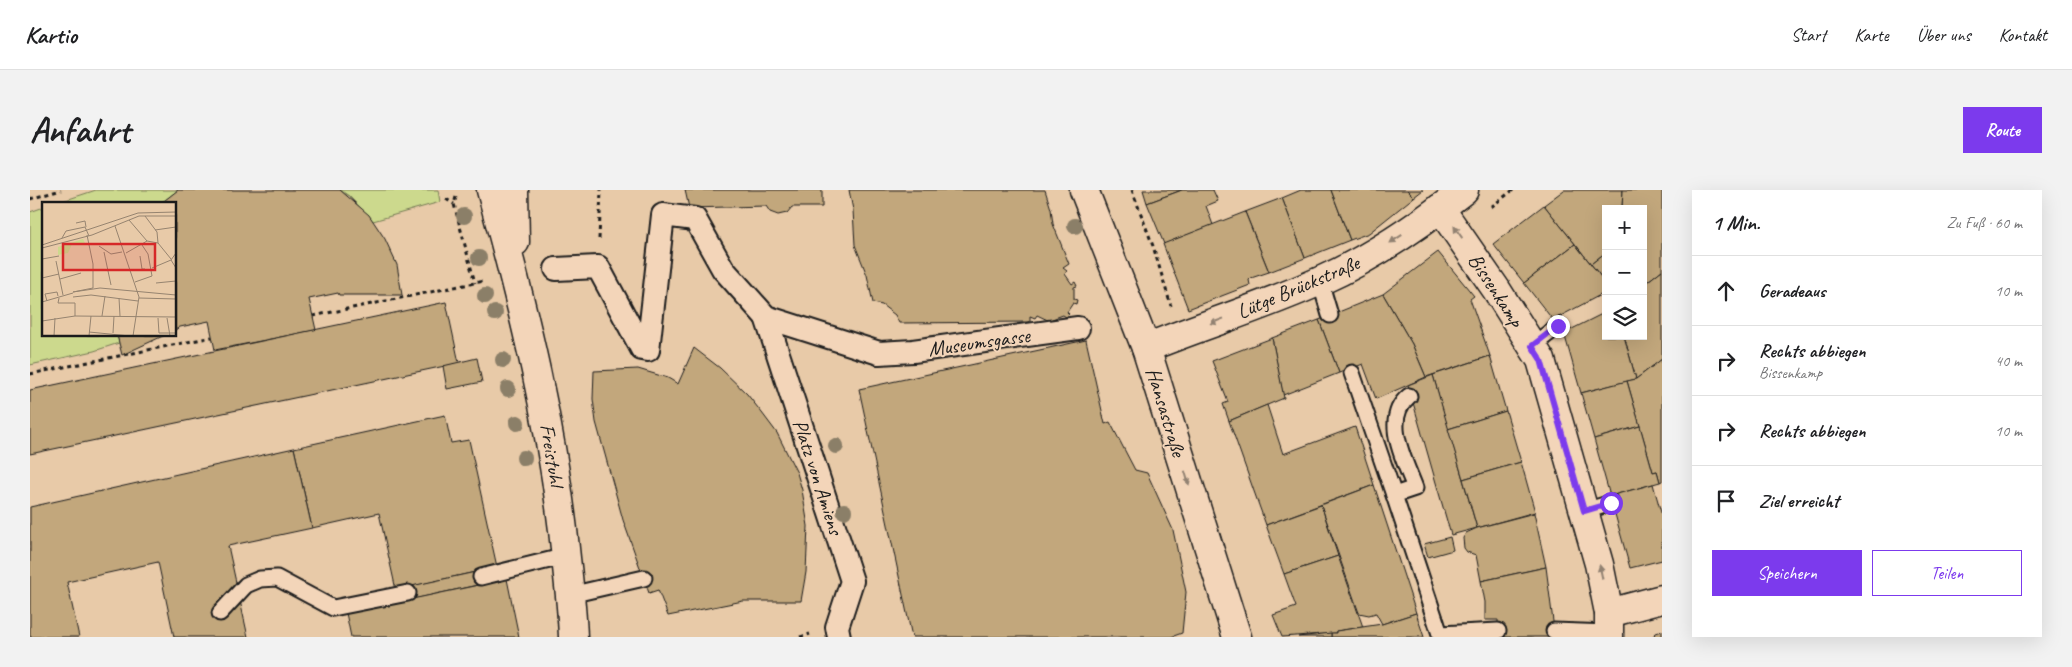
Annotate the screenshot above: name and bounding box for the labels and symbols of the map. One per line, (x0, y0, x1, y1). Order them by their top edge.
inset map (42, 202, 176, 336)
one-way arrow (1453, 226, 1463, 239)
one-way arrow (1389, 234, 1403, 243)
street label: Bissenkamp (1463, 248, 1531, 333)
street label: Lütge Brückstraße (1233, 249, 1365, 324)
route end (1547, 315, 1570, 338)
one-way arrow (1210, 317, 1224, 325)
street label: Museumsgasse (927, 322, 1033, 362)
street label: Hansastraße (1140, 364, 1192, 462)
street label: Platz von Amiens (787, 416, 849, 540)
street label: Freistuhl (534, 422, 570, 491)
one-way arrow (1184, 470, 1192, 485)
route start (1600, 492, 1623, 515)
one-way arrow (1597, 564, 1605, 579)

